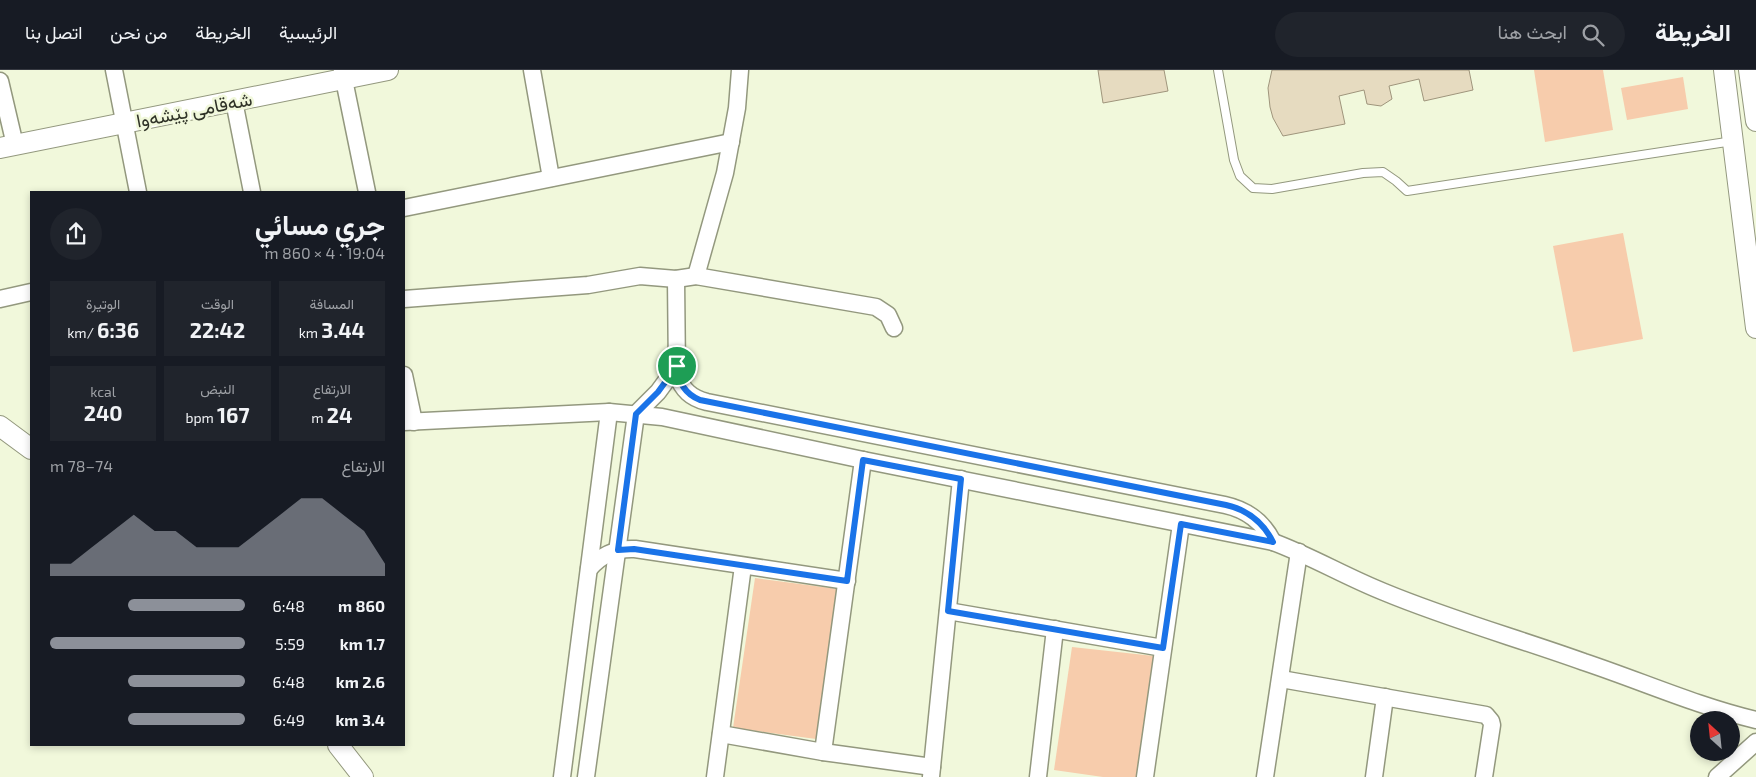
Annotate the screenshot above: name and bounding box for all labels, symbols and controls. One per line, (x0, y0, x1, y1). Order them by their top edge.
search box (1275, 12, 1625, 57)
text: الخريطة (1655, 17, 1731, 46)
text: ابحث هنا (1498, 20, 1567, 43)
text: اتصل بنا (25, 21, 82, 43)
text: من نحن (110, 21, 167, 43)
text: الخريطة (195, 21, 251, 43)
text: الرئيسية (279, 21, 337, 43)
icon: search (1579, 21, 1607, 49)
street label: شەقامی پێشەوا (134, 86, 255, 134)
text: جري مسائي (255, 207, 385, 241)
button: share (50, 208, 102, 260)
text: 19:04 · 4 × 860 m (264, 243, 385, 262)
text: الوتيرة (86, 295, 120, 312)
text: الوقت (201, 295, 234, 312)
text: المسافة (310, 295, 354, 312)
text: 6:36 (97, 317, 139, 342)
text: 22:42 (190, 317, 245, 342)
text: 3.44 (321, 317, 365, 342)
text: /km (67, 324, 97, 341)
text: km (299, 324, 321, 341)
pin (656, 345, 698, 387)
icon: arrive (663, 352, 691, 380)
text: النبض (200, 380, 235, 397)
text: الارتفاع (313, 380, 351, 397)
text: kcal (90, 383, 116, 400)
text: 240 (84, 400, 123, 425)
text: 167 (217, 402, 250, 427)
text: 24 (327, 402, 352, 427)
text: bpm (185, 409, 217, 426)
text: m (311, 409, 327, 426)
text: 74–78 m (50, 456, 113, 475)
text: الارتفاع (342, 456, 385, 475)
text: 6:48 (273, 596, 305, 615)
text: 860 m (338, 596, 385, 615)
text: 5:59 (275, 634, 305, 653)
text: 1.7 km (340, 634, 385, 653)
text: 6:48 (273, 672, 305, 691)
text: 2.6 km (336, 672, 385, 691)
text: 6:49 (273, 710, 305, 729)
text: 3.4 km (335, 710, 385, 729)
north arrow (1690, 711, 1740, 761)
map controls (1690, 711, 1740, 761)

